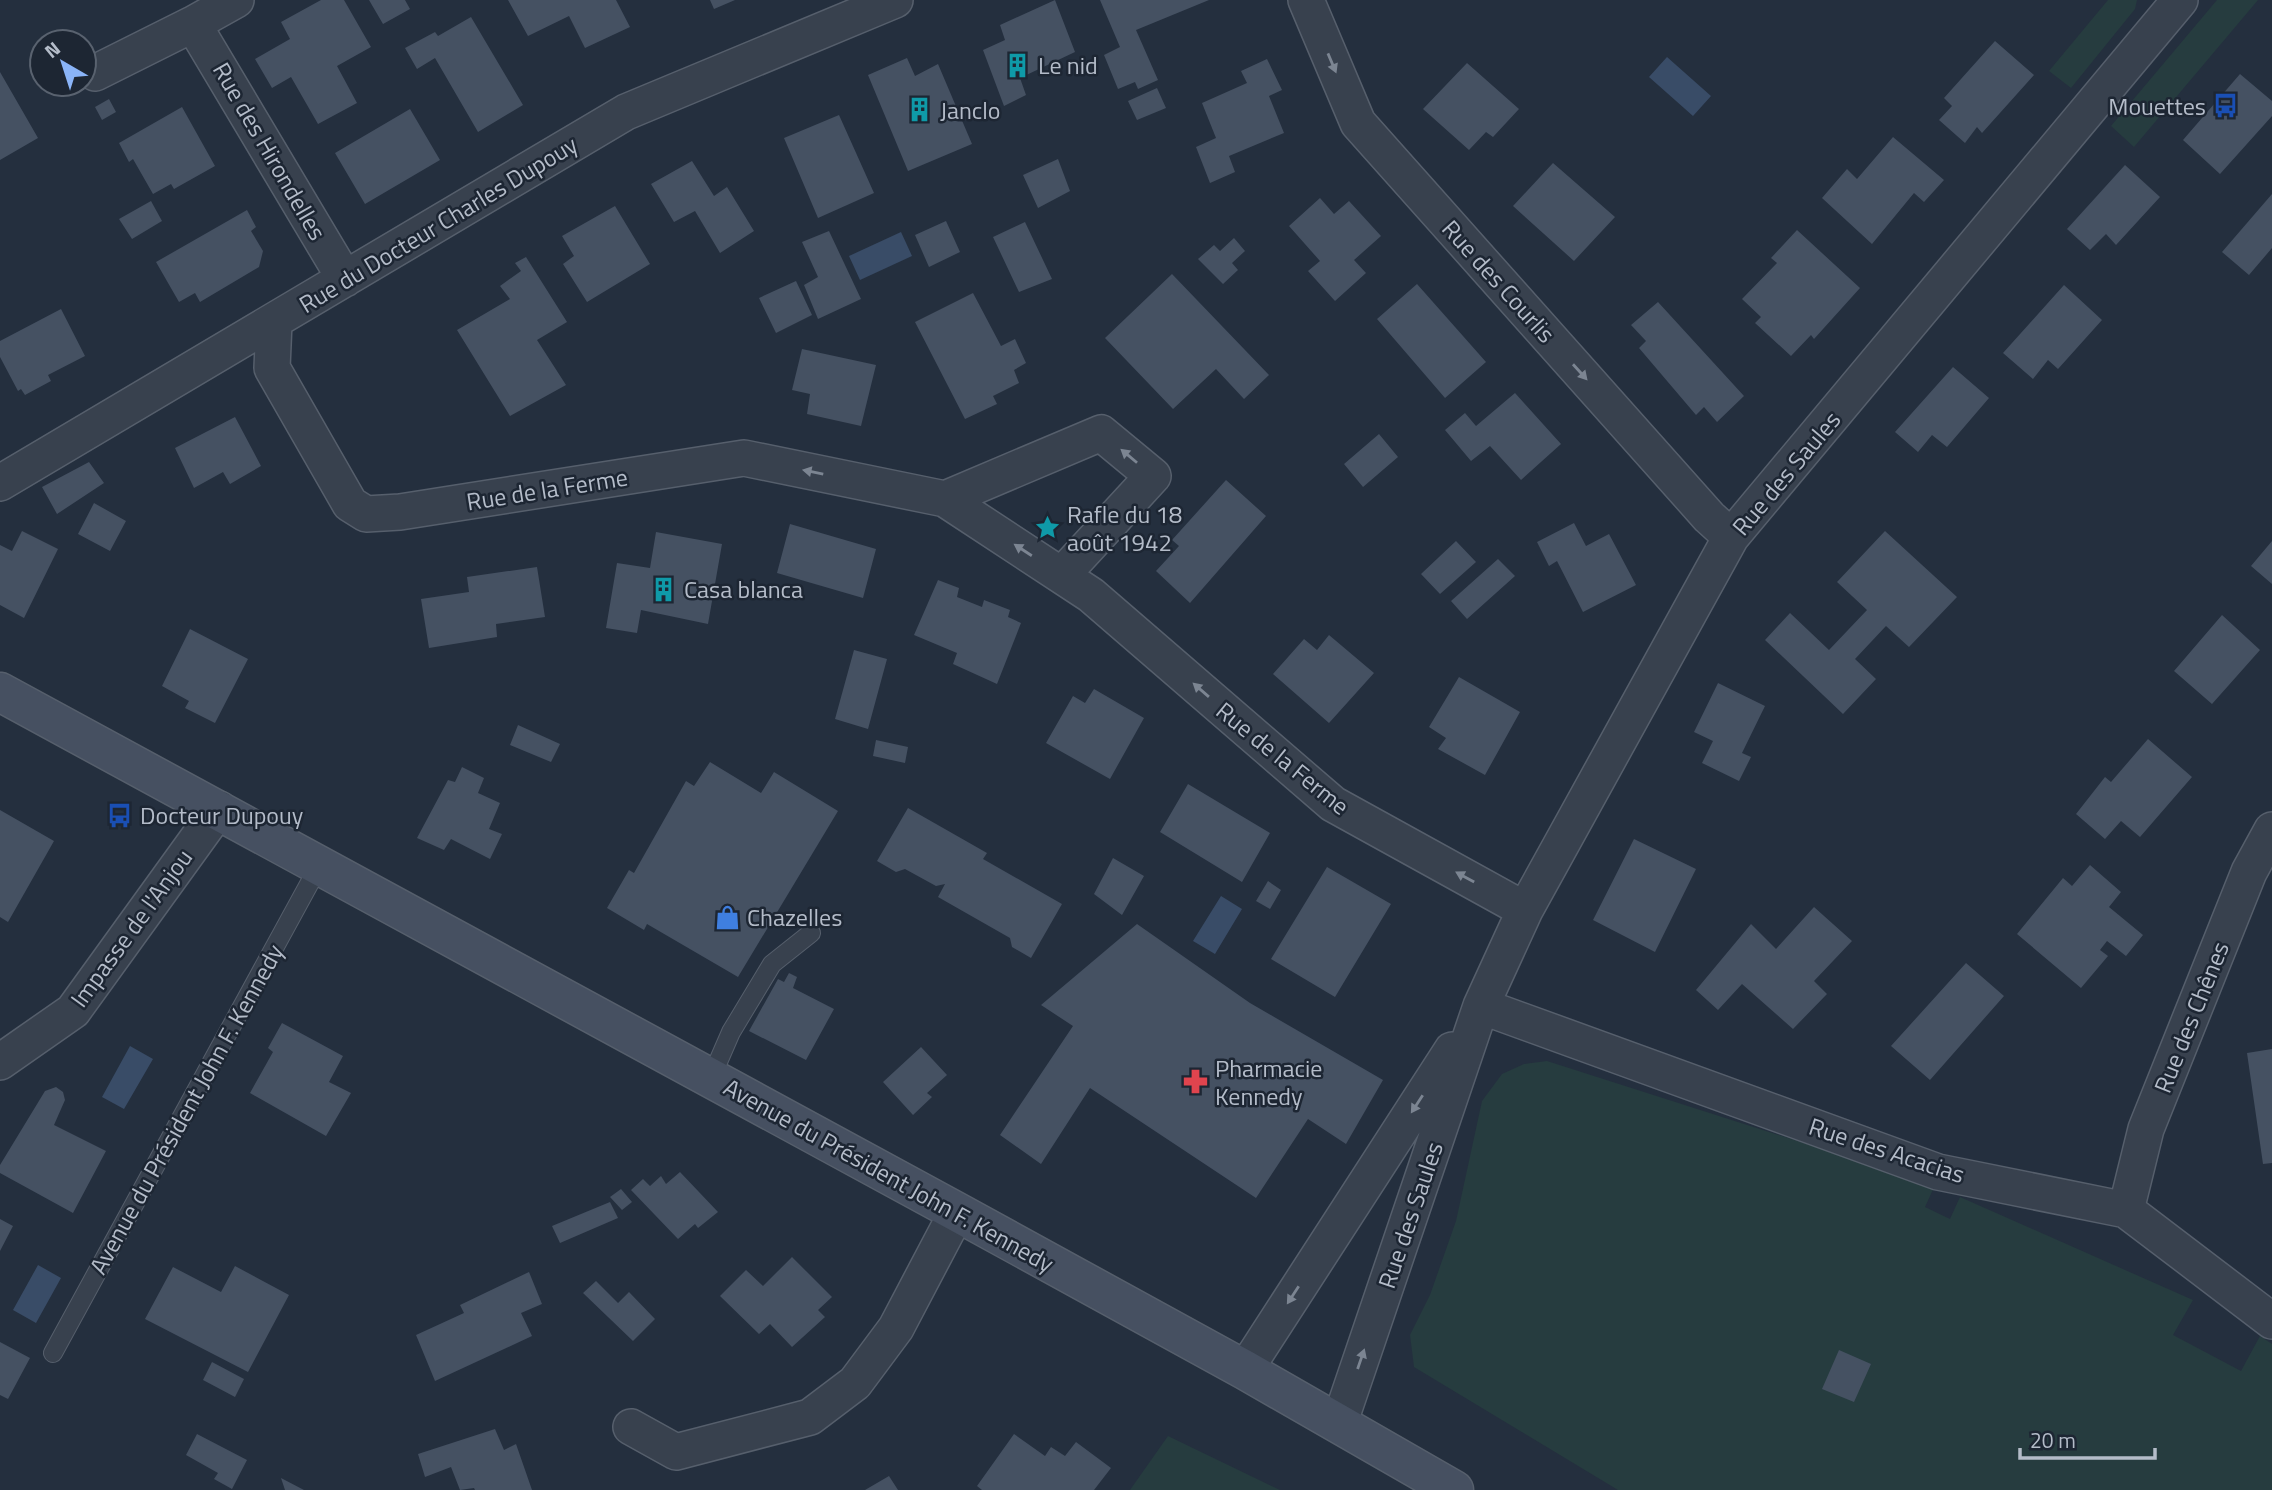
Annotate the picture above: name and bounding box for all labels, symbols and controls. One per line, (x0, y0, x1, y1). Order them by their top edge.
north arrow (28, 28, 98, 98)
text: N (38, 34, 66, 65)
place label: Le nid (1038, 47, 1098, 83)
building icon: Le nid (1004, 51, 1032, 79)
one-way arrow (1327, 53, 1338, 74)
street label: Rue des Hirondelles (204, 55, 336, 247)
place label: Mouettes (2108, 88, 2206, 124)
place label: Janclo (940, 92, 1001, 128)
bus stop icon: Mouettes (2212, 92, 2240, 120)
building icon: Janclo (906, 96, 934, 124)
street label: Rue du Docteur Charles Dupouy (292, 126, 584, 322)
street label: Rue des Courlis (1434, 212, 1564, 350)
one-way arrow (1572, 363, 1588, 381)
street label: Rue des Saules (1723, 403, 1849, 543)
one-way arrow (1120, 448, 1138, 463)
street label: Rue de la Ferme (464, 459, 630, 519)
one-way arrow (802, 466, 824, 477)
place label: Rafle du 18 août 1942 (1067, 496, 1182, 560)
place icon: Rafle du 18 août 1942 (1033, 514, 1061, 542)
one-way arrow (1013, 544, 1032, 557)
place label: Casa blanca (684, 571, 803, 607)
building icon: Casa blanca (650, 575, 678, 603)
one-way arrow (1193, 683, 1210, 698)
street label: Rue de la Ferme (1208, 693, 1358, 823)
place label: Docteur Dupouy (140, 797, 304, 833)
bus stop icon: Docteur Dupouy (106, 801, 134, 829)
street label: Impasse de l'Anjou (61, 841, 201, 1015)
one-way arrow (1456, 871, 1475, 883)
place label: Chazelles (747, 899, 842, 935)
shop icon: Chazelles (713, 903, 741, 931)
street label: Rue des Chênes (2144, 936, 2238, 1098)
street label: Avenue du Président John F. Kennedy (80, 937, 292, 1281)
place label: Pharmacie Kennedy (1215, 1050, 1322, 1114)
pharmacy icon: Pharmacie Kennedy (1181, 1068, 1209, 1096)
street label: Avenue du Président John F. Kennedy (717, 1069, 1061, 1281)
one-way arrow (1410, 1095, 1424, 1113)
street label: Rue des Acacias (1805, 1108, 1969, 1192)
street label: Rue des Saules (1368, 1137, 1452, 1293)
one-way arrow (1287, 1285, 1300, 1305)
one-way arrow (1356, 1348, 1367, 1369)
scale bar (2020, 1416, 2155, 1460)
text: 20 m (2030, 1424, 2076, 1456)

